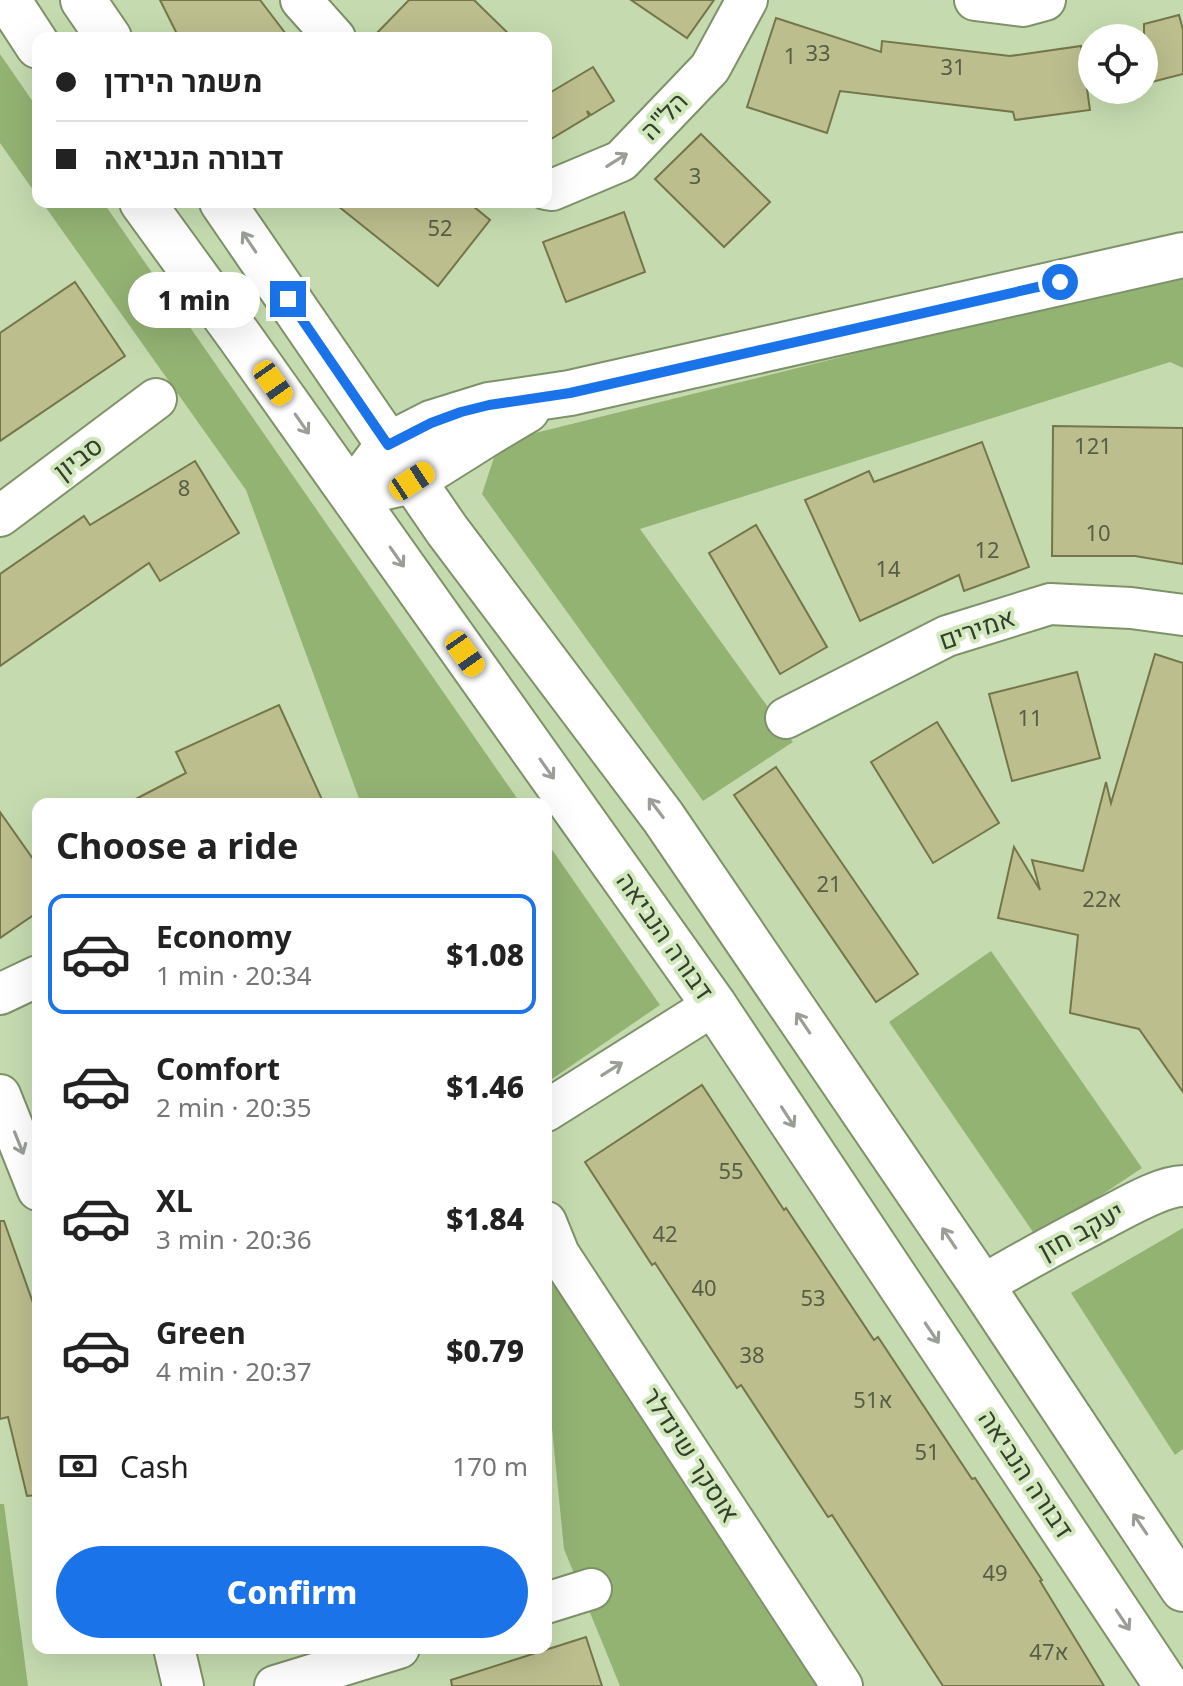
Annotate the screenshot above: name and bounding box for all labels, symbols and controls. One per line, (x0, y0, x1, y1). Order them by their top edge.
map controls (1078, 24, 1158, 104)
button: locate (1078, 24, 1158, 104)
house number: 33 (805, 37, 831, 67)
house number: 1 (784, 40, 796, 70)
house number: 31 (940, 51, 966, 81)
text: משמר הירדן (104, 60, 262, 101)
street label: הל"ה (631, 83, 695, 147)
text: דבורה הנביאה (104, 137, 284, 178)
one-way arrow (605, 152, 628, 168)
house number: 3 (689, 160, 701, 190)
house number: 52 (427, 212, 453, 242)
one-way arrow (241, 231, 257, 253)
route start (1042, 264, 1078, 300)
callout: 1 min (128, 271, 260, 327)
route end (270, 281, 306, 317)
text: 1 min (158, 282, 230, 318)
car (249, 356, 297, 410)
one-way arrow (293, 413, 310, 434)
street label: סביון (45, 427, 110, 488)
house number: 121 (1074, 430, 1112, 460)
car (385, 458, 439, 504)
house number: 8 (178, 472, 190, 502)
house number: 10 (1085, 517, 1111, 547)
house number: 12 (974, 534, 1000, 564)
one-way arrow (389, 546, 405, 568)
house number: 14 (875, 553, 901, 583)
street label: אמירים (934, 598, 1019, 658)
car (441, 627, 489, 681)
house number: 11 (1017, 702, 1043, 732)
one-way arrow (539, 758, 555, 780)
one-way arrow (648, 798, 665, 819)
text: Choose a ride (56, 821, 298, 870)
street label: דבורה הנביאה (609, 865, 723, 1006)
house number: 21 (816, 868, 842, 898)
house number: 22א (1082, 883, 1122, 913)
text: Economy (156, 916, 292, 957)
icon: car (60, 918, 132, 990)
text: $1.08 (446, 934, 524, 975)
text: 1 min · 20:34 (156, 957, 312, 993)
one-way arrow (795, 1012, 811, 1034)
text: Comfort (156, 1048, 280, 1089)
icon: car (60, 1050, 132, 1122)
one-way arrow (600, 1061, 623, 1077)
text: $1.46 (446, 1066, 524, 1107)
text: 2 min · 20:35 (156, 1089, 312, 1125)
one-way arrow (780, 1105, 796, 1128)
one-way arrow (13, 1130, 27, 1155)
house number: 55 (718, 1155, 744, 1185)
text: XL (156, 1180, 193, 1221)
icon: car (60, 1182, 132, 1254)
street label: יעקב חזן (1031, 1193, 1130, 1268)
text: $1.84 (446, 1198, 524, 1239)
house number: 42 (652, 1218, 678, 1248)
text: 3 min · 20:36 (156, 1221, 312, 1257)
one-way arrow (941, 1227, 957, 1249)
house number: 40 (691, 1272, 717, 1302)
house number: 53 (800, 1282, 826, 1312)
text: Green (156, 1312, 246, 1353)
icon: car (60, 1314, 132, 1386)
one-way arrow (924, 1322, 941, 1344)
text: $0.79 (446, 1330, 524, 1371)
house number: 38 (739, 1339, 765, 1369)
text: 4 min · 20:37 (156, 1353, 312, 1389)
street label: אוסקר שינדלר (635, 1380, 749, 1529)
house number: 51א (853, 1384, 893, 1414)
street label: דבורה הנביאה (971, 1402, 1083, 1545)
house number: 51 (914, 1436, 940, 1466)
icon: cash (56, 1444, 100, 1488)
text: Cash (120, 1446, 189, 1487)
text: 170 m (452, 1448, 528, 1484)
one-way arrow (1132, 1513, 1148, 1536)
button: Confirm (56, 1546, 528, 1638)
house number: 49 (982, 1557, 1008, 1587)
one-way arrow (1115, 1608, 1131, 1631)
house number: 47א (1029, 1636, 1069, 1666)

